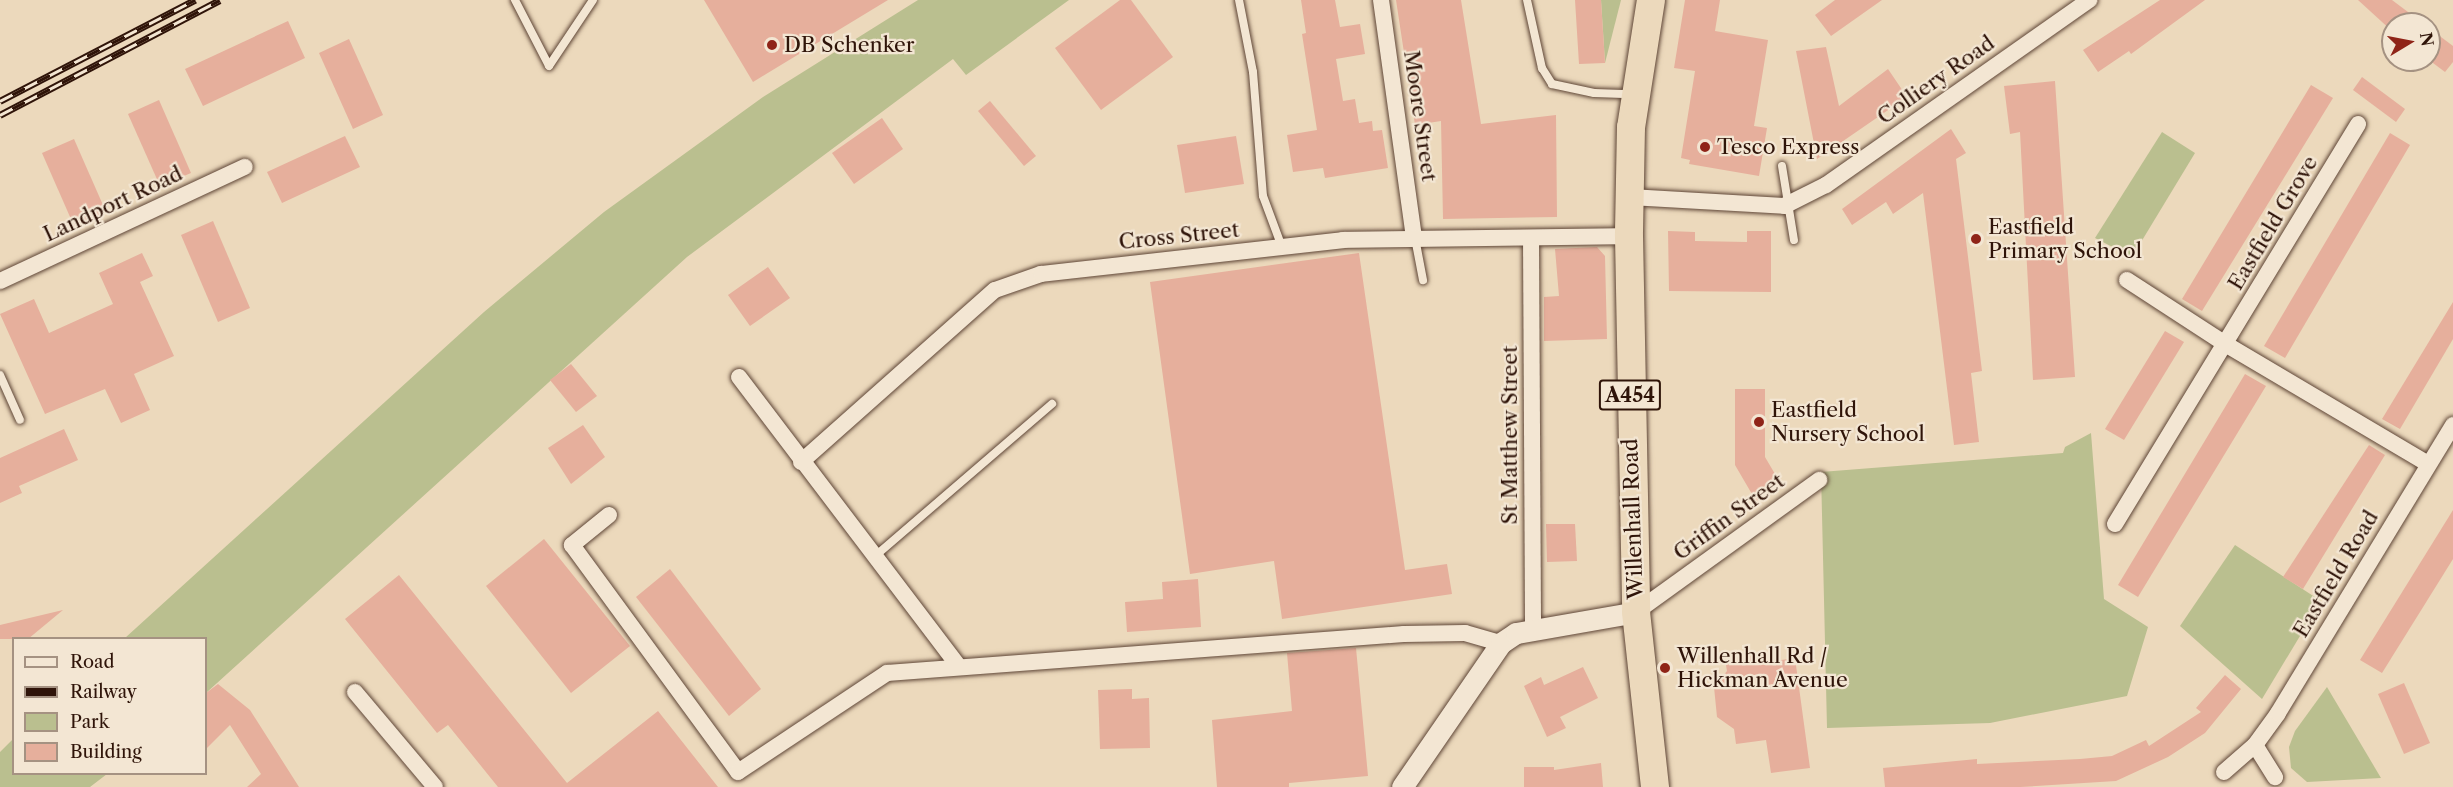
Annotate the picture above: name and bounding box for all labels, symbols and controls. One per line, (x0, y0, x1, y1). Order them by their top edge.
north arrow (2381, 12, 2441, 72)
street label: Colliery Road (1872, 30, 2000, 130)
text: N (2416, 31, 2438, 48)
place label: DB Schenker (784, 32, 915, 58)
marker: DB Schenker (765, 38, 779, 52)
street label: Moore Street (1398, 49, 1442, 183)
place label: Tesco Express (1717, 134, 1859, 160)
marker: Tesco Express (1698, 140, 1712, 154)
street label: Eastfield Grove (2223, 151, 2323, 295)
street label: Landport Road (40, 161, 186, 247)
place label: Eastfield Primary School (1988, 214, 2143, 264)
street label: Cross Street (1117, 217, 1241, 255)
marker: Eastfield Primary School (1969, 232, 1983, 246)
street label: St Matthew Street (1497, 345, 1523, 525)
road number: A454 (1598, 378, 1662, 412)
place label: Eastfield Nursery School (1771, 397, 1925, 447)
marker: Eastfield Nursery School (1752, 415, 1766, 429)
street label: Willenhall Road (1618, 438, 1648, 600)
street label: Griffin Street (1669, 468, 1789, 566)
street label: Eastfield Road (2288, 506, 2384, 642)
legend (12, 637, 207, 775)
place label: Willenhall Rd / Hickman Avenue (1677, 643, 1849, 693)
text: Road (70, 651, 115, 673)
marker: Willenhall Rd / Hickman Avenue (1658, 661, 1672, 675)
text: Railway (70, 681, 137, 703)
text: Park (70, 711, 109, 733)
text: Building (70, 741, 142, 763)

